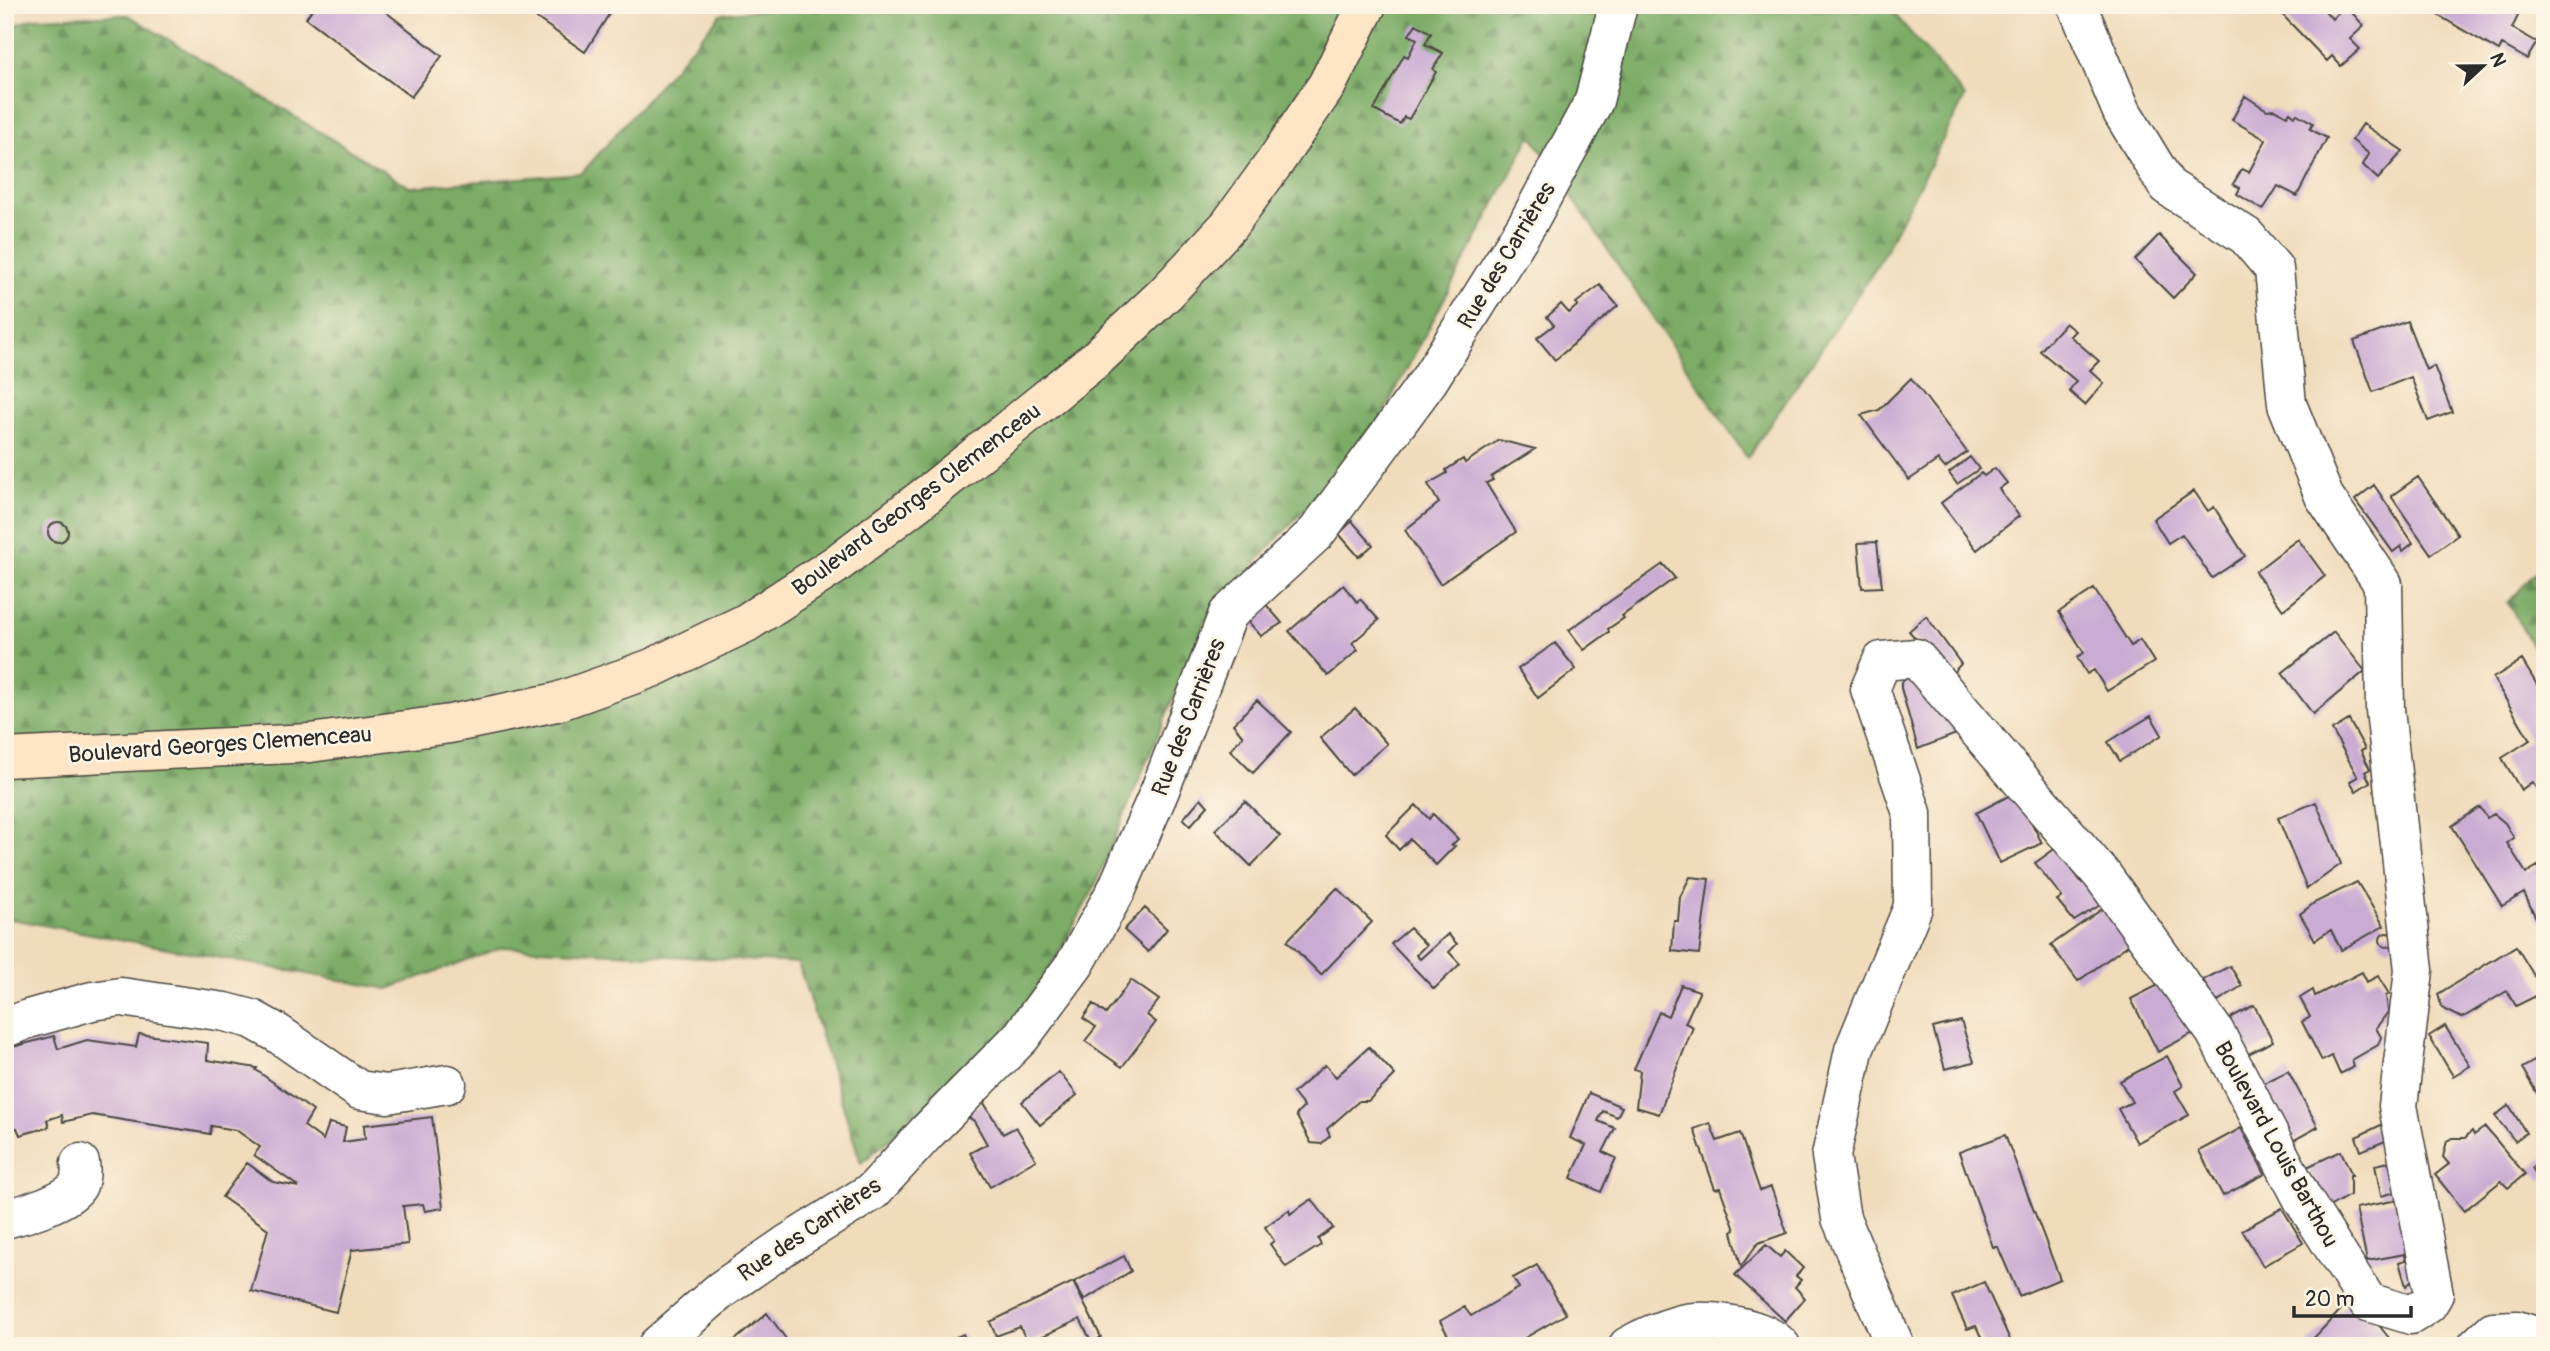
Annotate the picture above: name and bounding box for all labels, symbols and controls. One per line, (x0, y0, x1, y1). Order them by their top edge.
north arrow (2448, 32, 2518, 102)
text: N (2484, 50, 2511, 71)
street label: Rue des Carrières (1451, 176, 1562, 334)
street label: Boulevard Georges Clemenceau (786, 396, 1046, 602)
street label: Rue des Carrières (1145, 634, 1232, 800)
street label: Boulevard Georges Clemenceau (67, 719, 373, 770)
street label: Boulevard Louis Barthou (2208, 1036, 2345, 1252)
street label: Rue des Carrières (732, 1171, 886, 1288)
scale bar (2294, 1274, 2412, 1318)
text: 20 m (2305, 1286, 2354, 1313)

